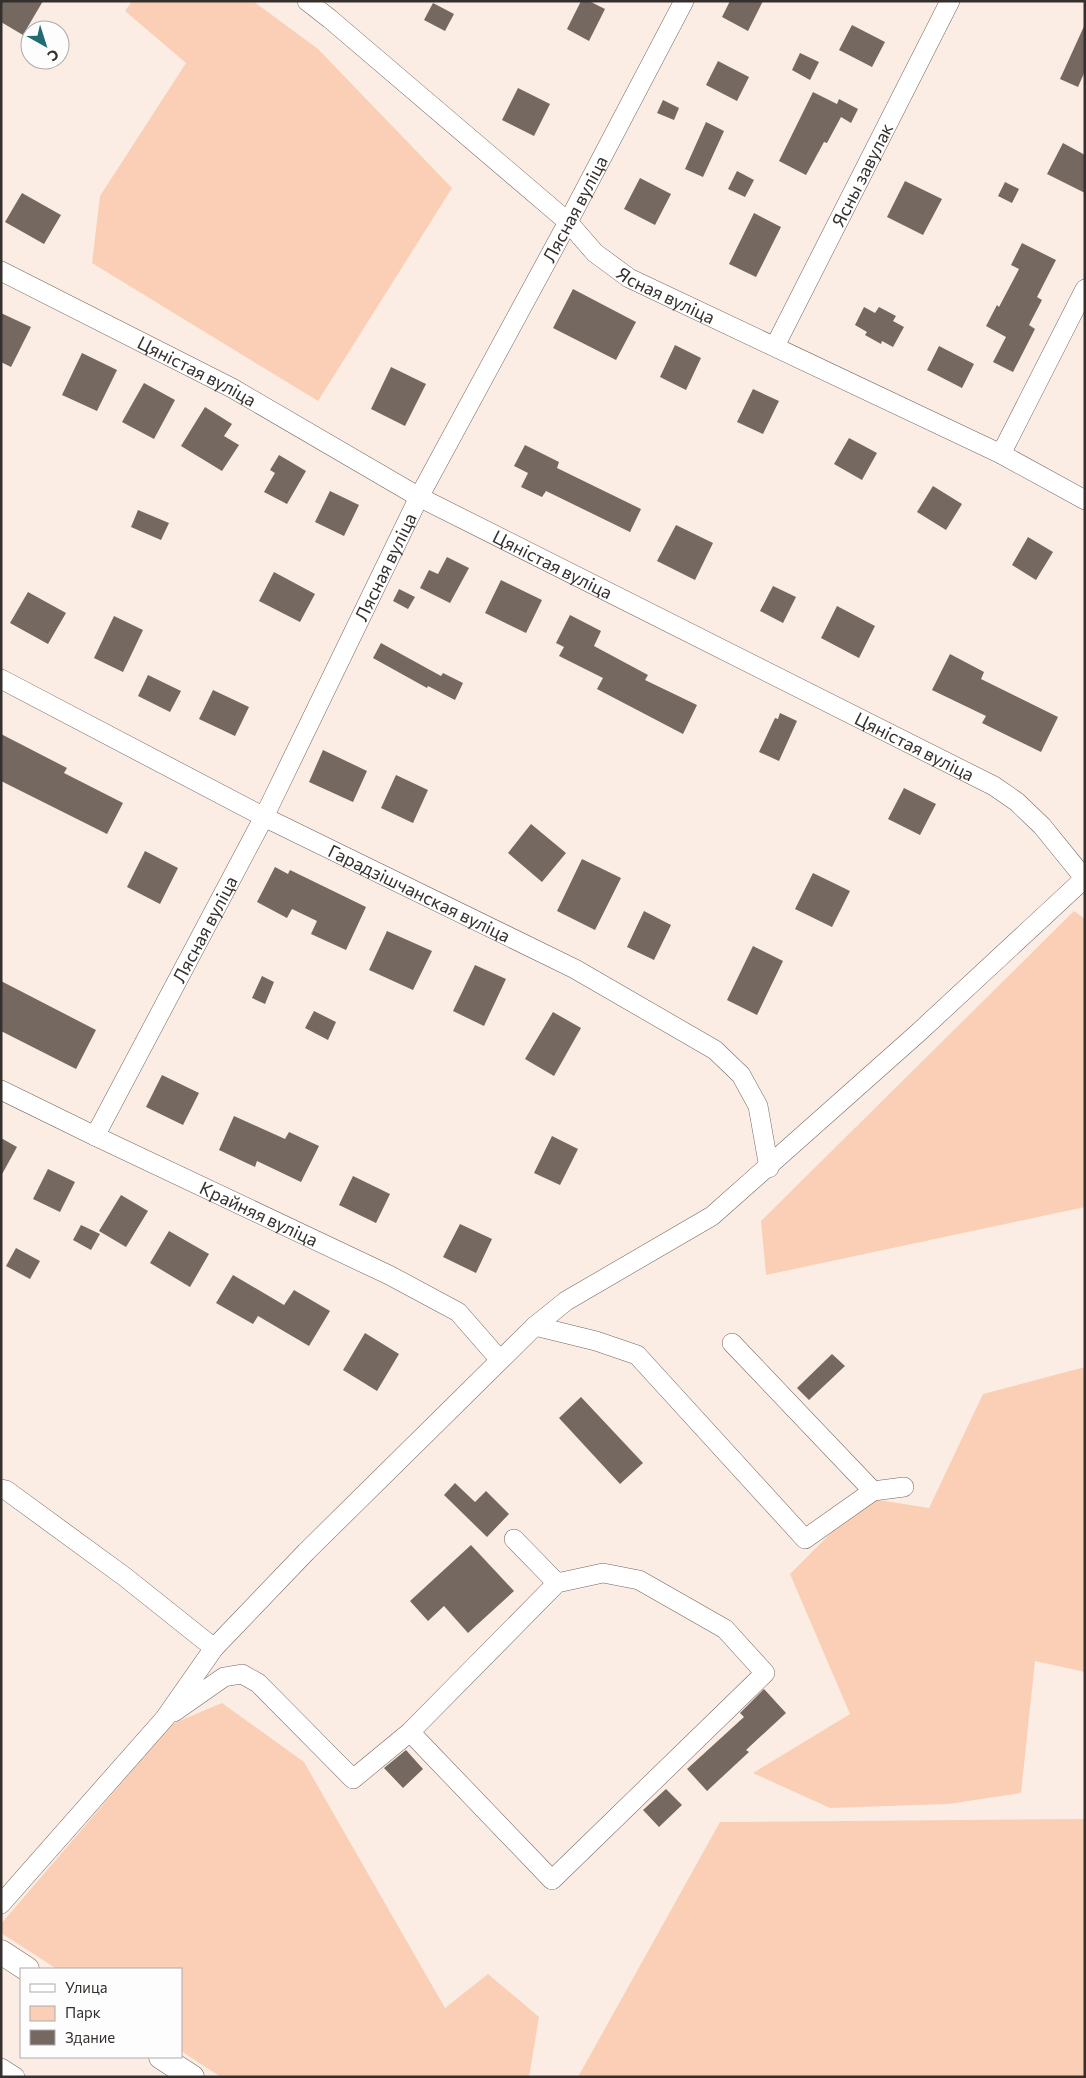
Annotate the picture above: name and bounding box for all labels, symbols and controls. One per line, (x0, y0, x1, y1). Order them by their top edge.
north arrow (20, 20, 70, 70)
text: С (44, 46, 63, 65)
street label: Ясны завулак (826, 119, 897, 230)
street label: Лясная вуліца (537, 152, 612, 266)
street label: Ясная вуліца (612, 262, 719, 328)
street label: Цяністая вуліца (134, 331, 260, 411)
street label: Лясная вуліца (350, 509, 421, 624)
street label: Цяністая вуліца (489, 525, 616, 603)
street label: Цяністая вуліца (851, 707, 978, 785)
street label: Гарадзішчанская вуліца (325, 839, 514, 947)
street label: Лясная вуліца (167, 872, 242, 986)
street label: Крайняя вуліца (196, 1176, 322, 1251)
legend (20, 1968, 182, 2058)
text: Улица (65, 1978, 107, 1996)
text: Парк (65, 2003, 101, 2021)
text: Здание (65, 2028, 115, 2046)

